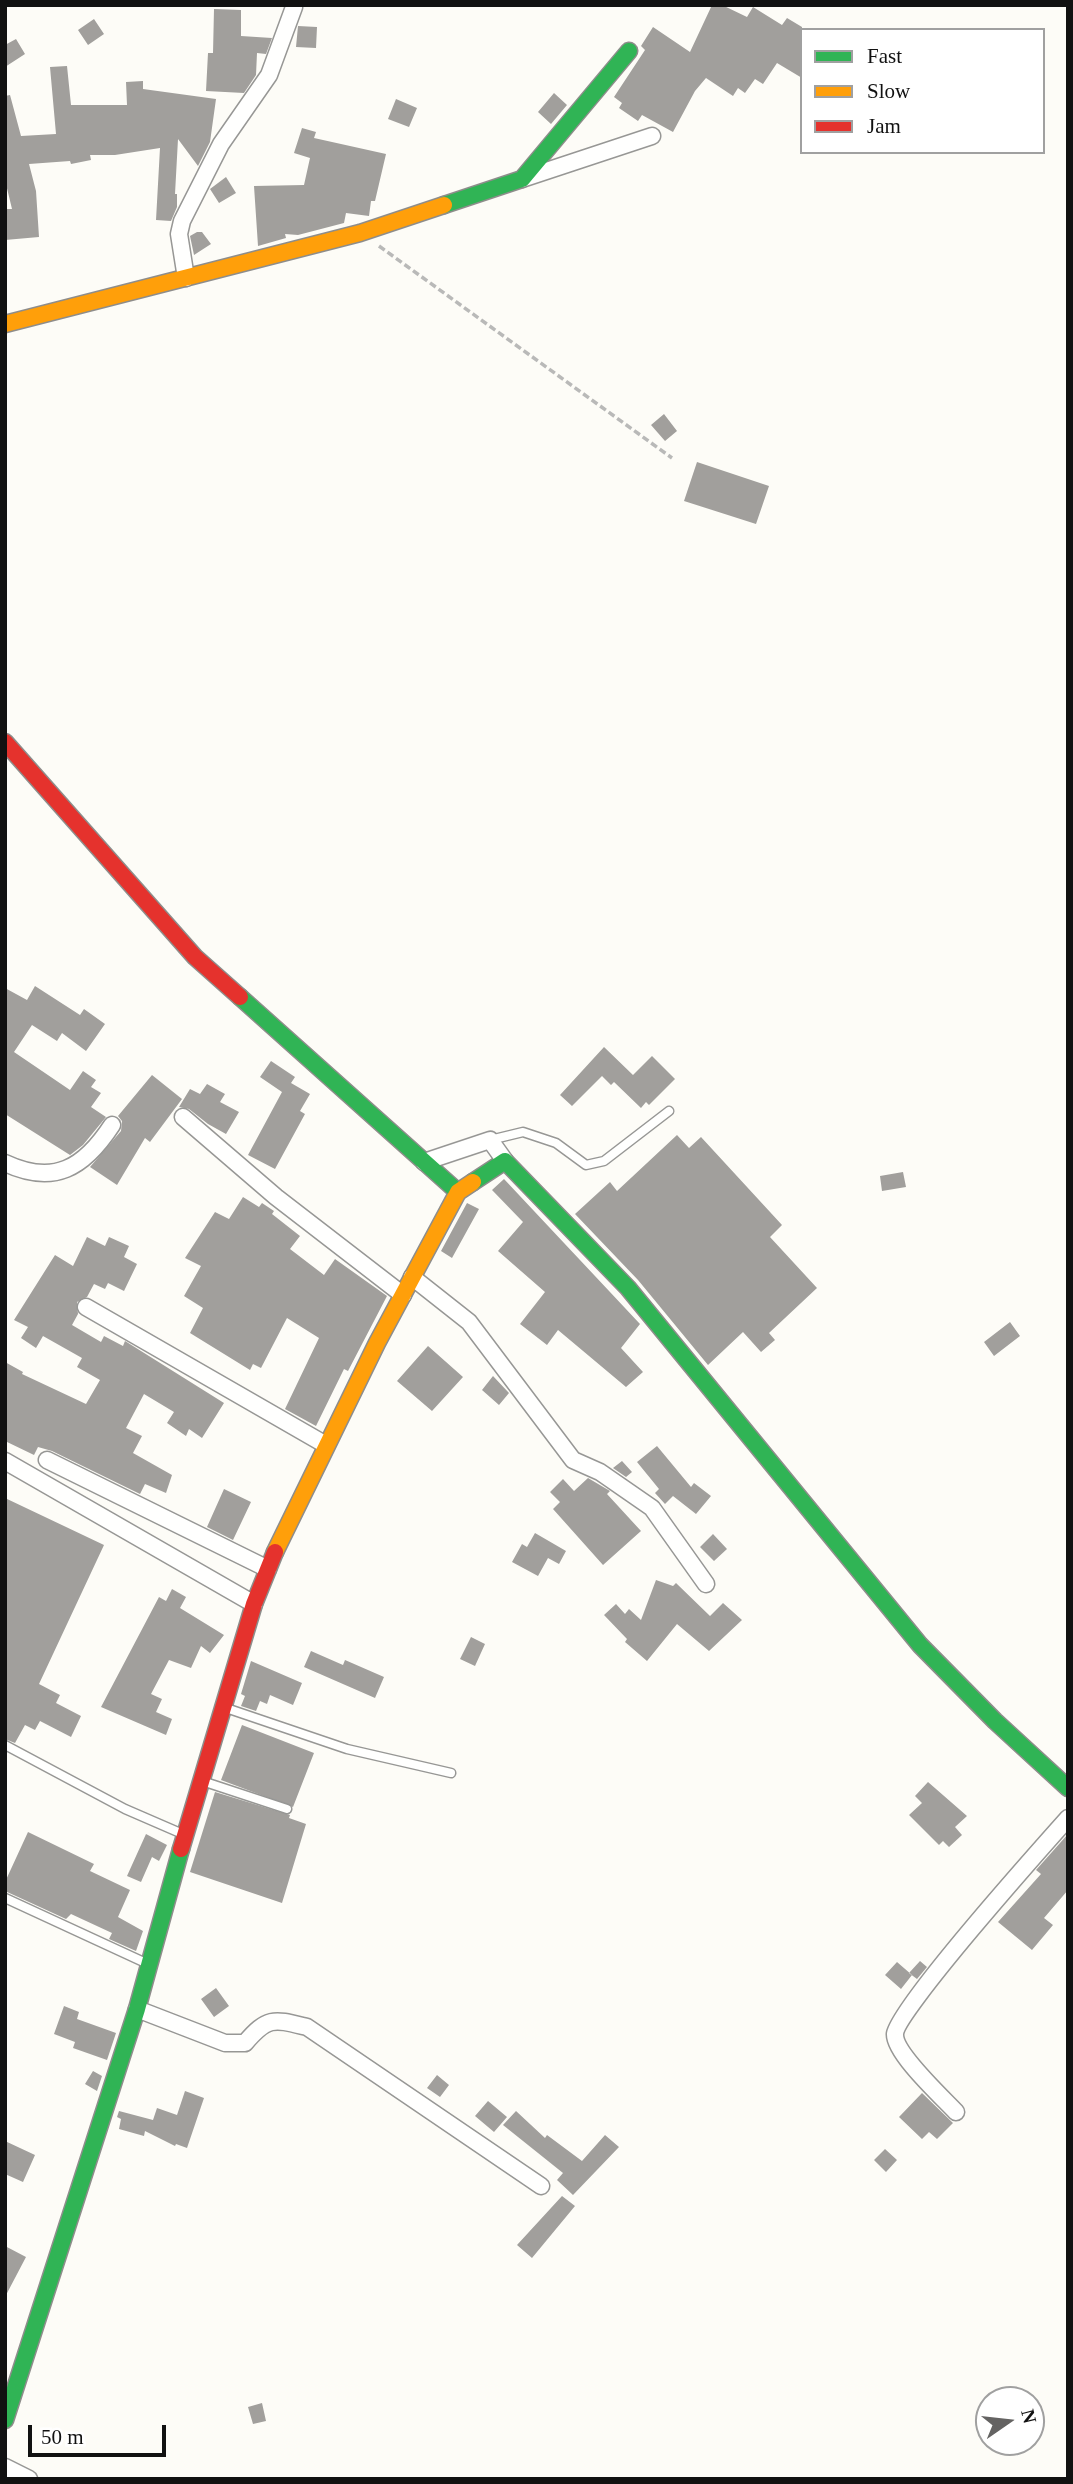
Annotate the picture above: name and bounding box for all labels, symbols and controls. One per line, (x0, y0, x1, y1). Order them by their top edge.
legend (800, 28, 1045, 154)
text: Fast (867, 44, 902, 68)
text: Slow (867, 79, 910, 103)
text: Jam (867, 114, 901, 138)
north arrow (975, 2386, 1045, 2456)
text: N (1017, 2407, 1041, 2425)
scale bar (32, 2410, 170, 2454)
text: 50 m (41, 2425, 84, 2449)

